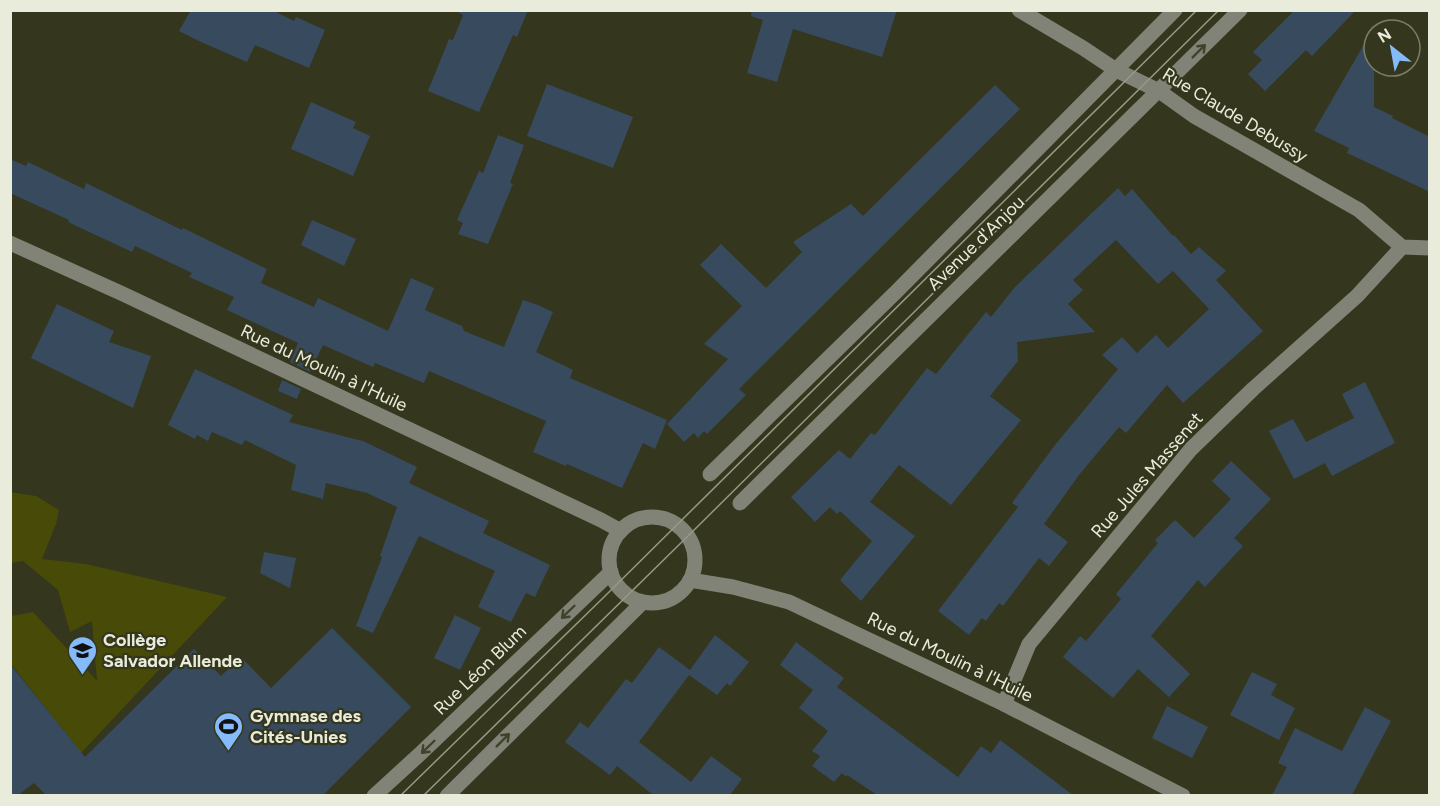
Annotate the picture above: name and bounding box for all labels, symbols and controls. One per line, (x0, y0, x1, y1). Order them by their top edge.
north arrow (1362, 18, 1422, 78)
text: N (1374, 24, 1395, 47)
one-way arrow (1192, 44, 1207, 58)
street label: Rue Claude Debussy (1158, 63, 1312, 167)
street label: Avenue d'Anjou (923, 191, 1029, 295)
street label: Rue du Moulin à l'Huile (237, 320, 411, 416)
street label: Rue Jules Massenet (1086, 408, 1208, 542)
one-way arrow (561, 605, 576, 619)
street label: Rue du Moulin à l'Huile (864, 607, 1037, 707)
street label: Rue Léon Blum (429, 620, 531, 720)
place label: Collège Salvador Allende (103, 629, 242, 672)
school or university icon: Collège Salvador Allende (66, 634, 98, 676)
place label: Gymnase des Cités-Unies (250, 705, 362, 748)
sports icon: Gymnase des Cités-Unies (213, 710, 245, 752)
one-way arrow (496, 732, 511, 747)
one-way arrow (420, 740, 435, 754)

